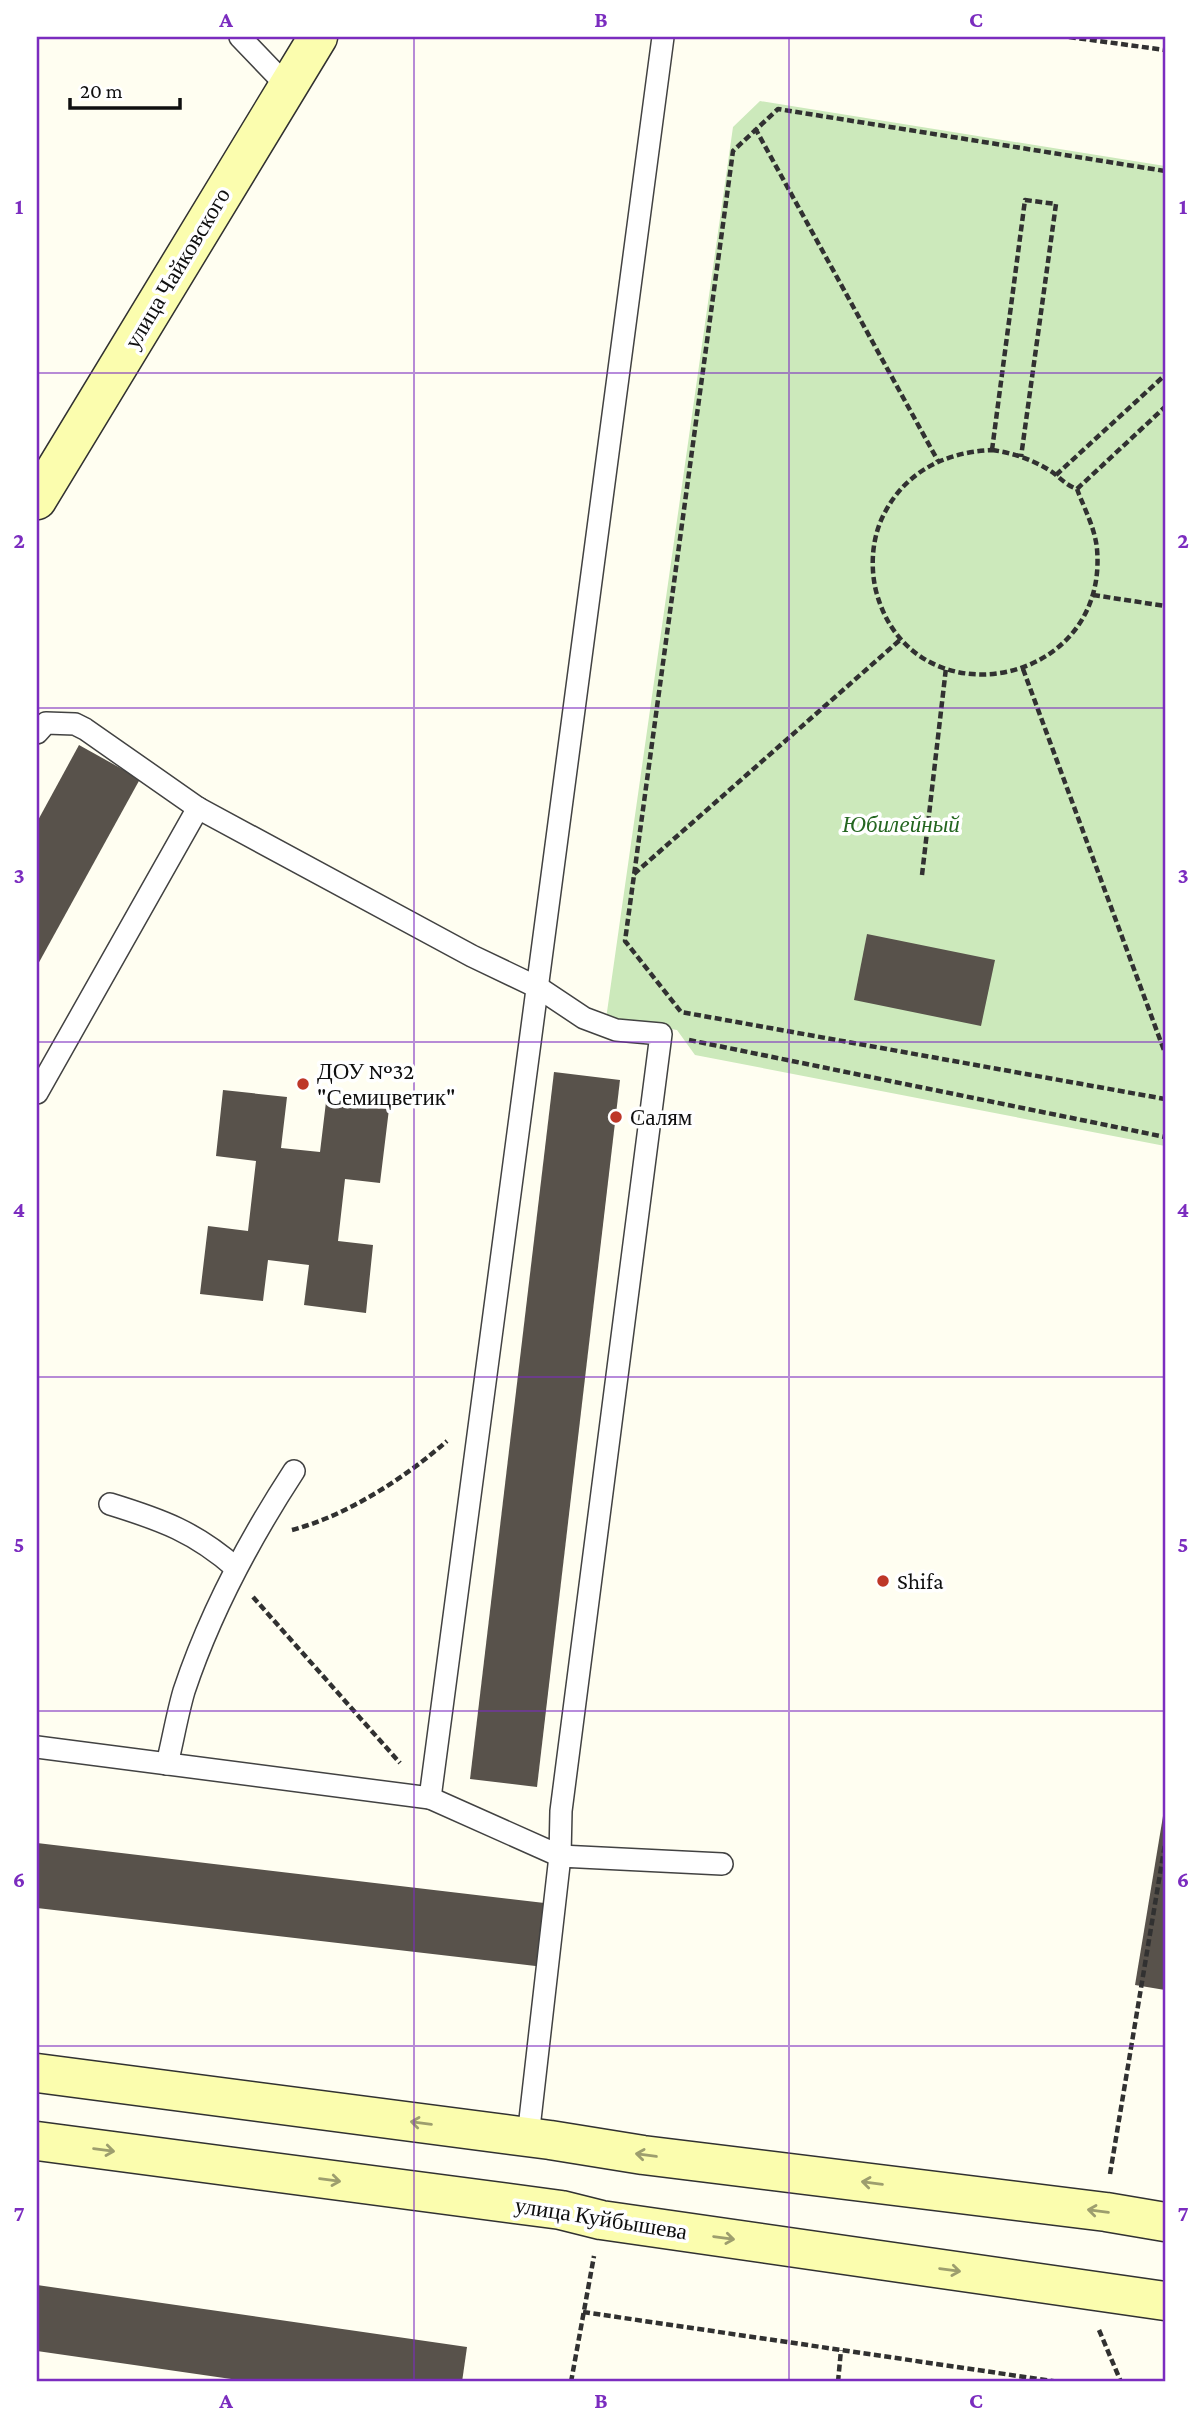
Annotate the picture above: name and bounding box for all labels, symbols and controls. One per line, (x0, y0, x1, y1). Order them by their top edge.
text: A (218, 6, 233, 32)
text: B (594, 6, 608, 32)
text: C (969, 6, 983, 32)
scale bar (70, 66, 180, 110)
text: 20 m (80, 79, 123, 103)
street label: улица Чайковского (119, 183, 235, 353)
text: 1 (15, 193, 24, 219)
text: 1 (1179, 193, 1188, 219)
text: 2 (13, 527, 25, 553)
text: 2 (1177, 527, 1189, 553)
park label: Юбилейный (841, 811, 960, 837)
text: 3 (13, 862, 25, 888)
text: 3 (1177, 862, 1189, 888)
place label: ДОУ №32 "Семицветик" (317, 1058, 455, 1110)
marker: ДОУ №32 "Семицветик" (295, 1076, 311, 1092)
place label: Салям (630, 1104, 693, 1130)
marker: Салям (608, 1109, 624, 1125)
text: 4 (13, 1196, 25, 1222)
text: 4 (1177, 1196, 1189, 1222)
text: 5 (13, 1531, 25, 1557)
text: 5 (1177, 1531, 1189, 1557)
place label: Shifa (897, 1568, 944, 1594)
marker: Shifa (875, 1573, 891, 1589)
text: 6 (13, 1866, 25, 1892)
text: 6 (1177, 1866, 1189, 1892)
one-way arrow (410, 2116, 433, 2129)
one-way arrow (93, 2143, 115, 2156)
one-way arrow (636, 2148, 658, 2161)
one-way arrow (318, 2173, 341, 2186)
one-way arrow (861, 2177, 884, 2190)
street label: улица Куйбышева (513, 2192, 689, 2244)
text: 7 (13, 2200, 25, 2226)
text: 7 (1177, 2200, 1189, 2226)
one-way arrow (1087, 2205, 1110, 2218)
one-way arrow (713, 2231, 735, 2244)
one-way arrow (938, 2264, 961, 2277)
text: A (218, 2387, 233, 2413)
text: B (594, 2387, 608, 2413)
text: C (969, 2387, 983, 2413)

